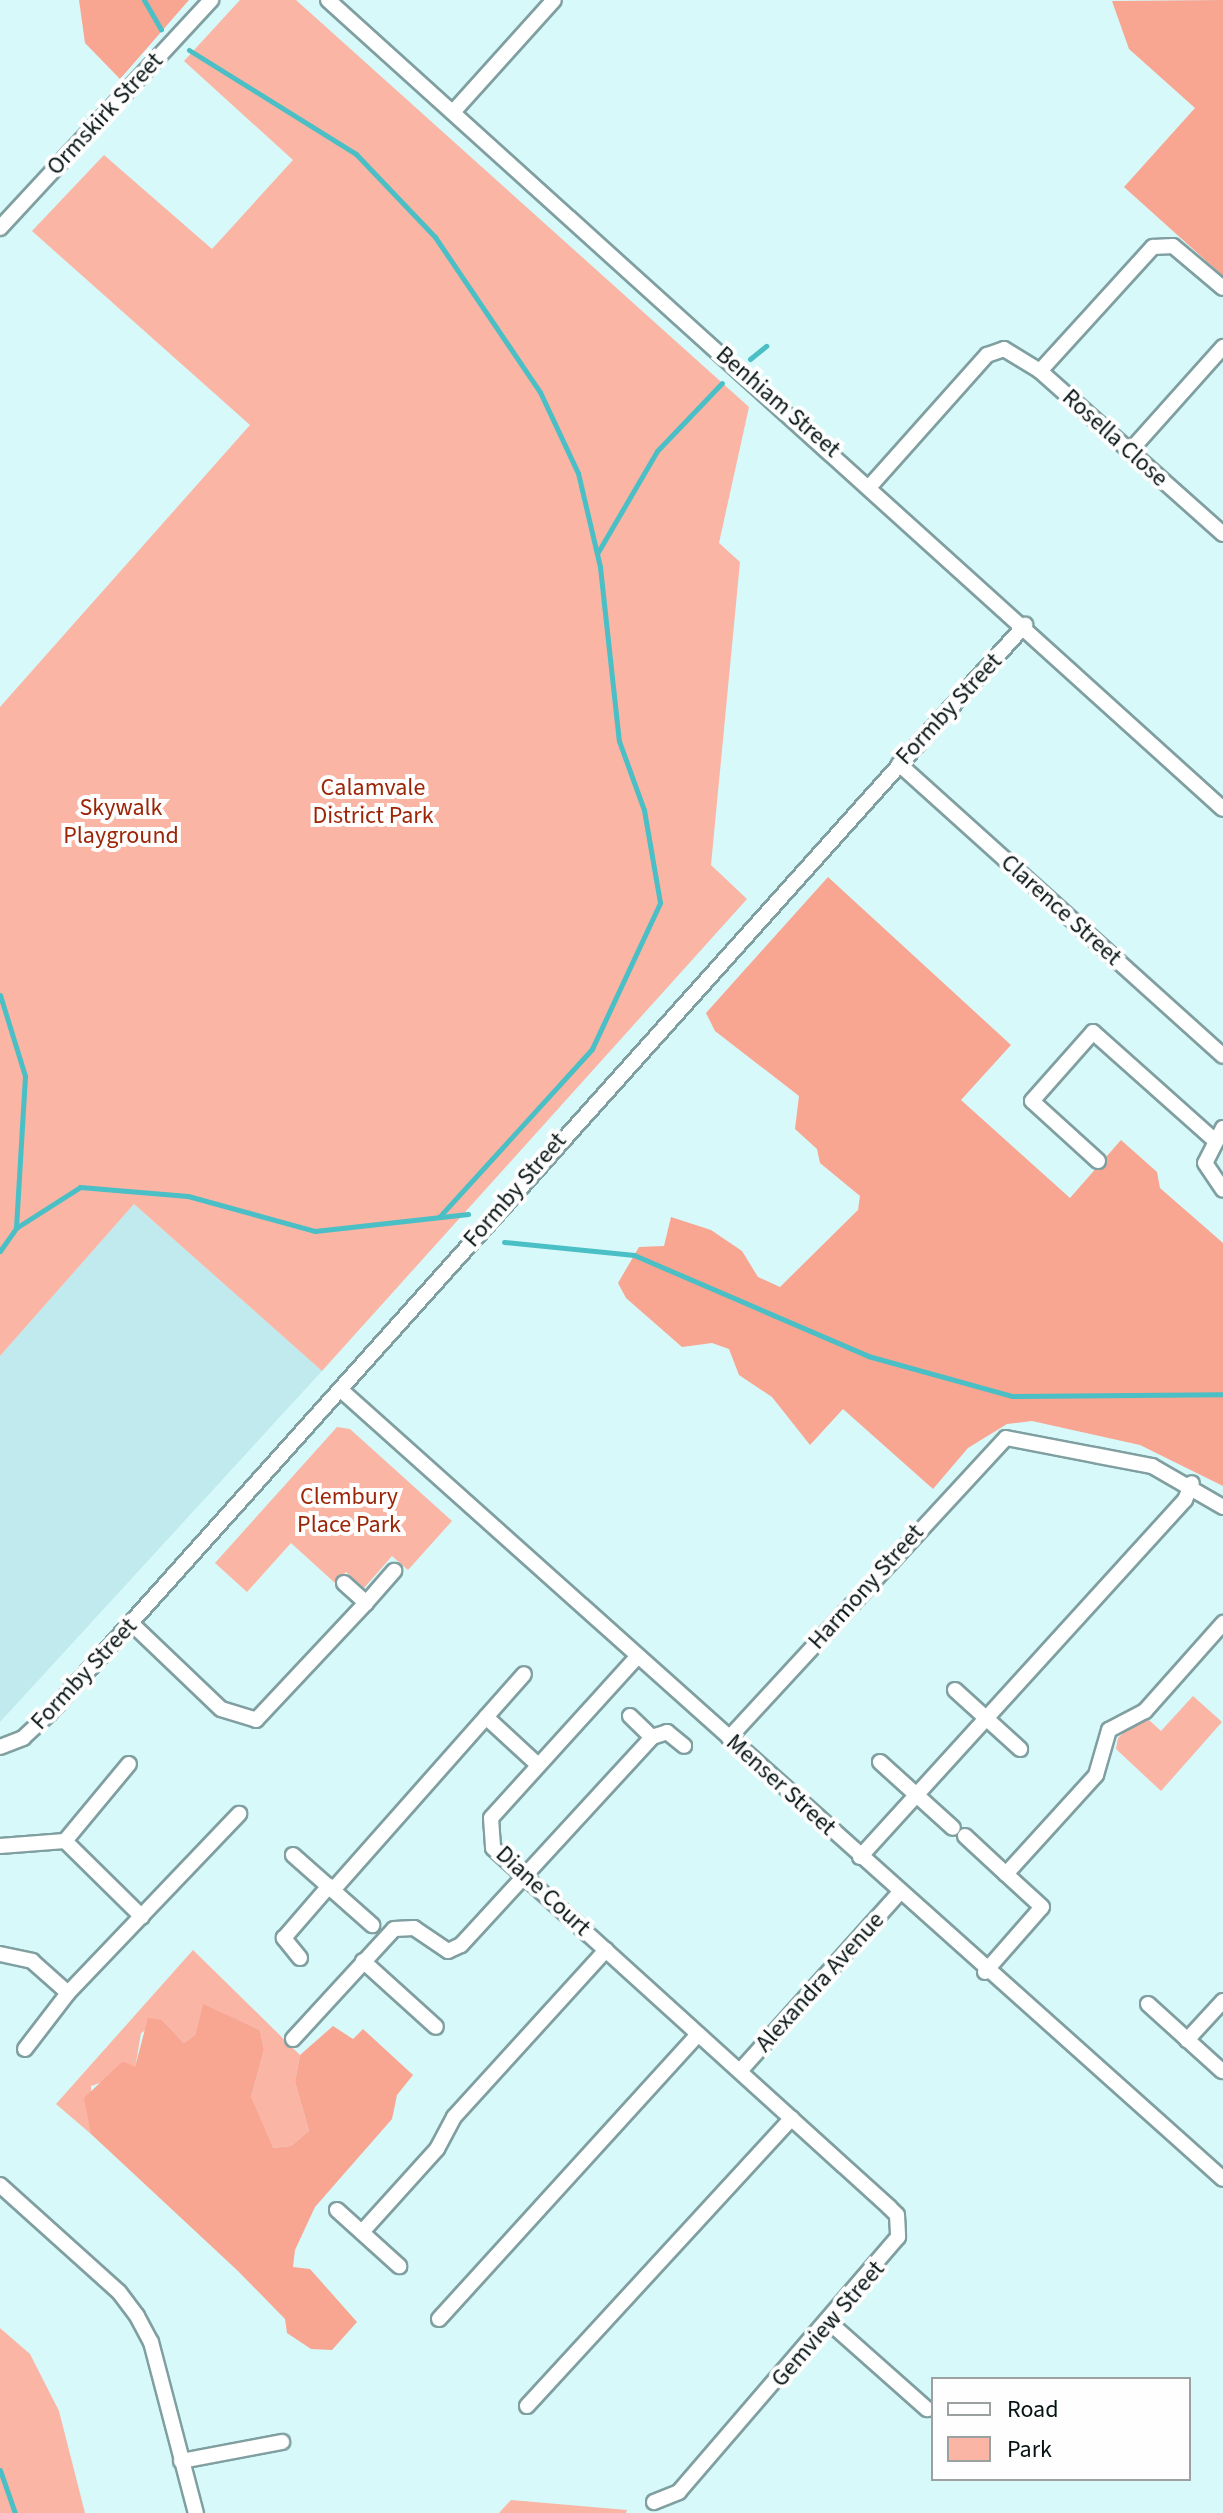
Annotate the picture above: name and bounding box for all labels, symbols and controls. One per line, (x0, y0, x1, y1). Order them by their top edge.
street label: Ormskirk Street (41, 47, 169, 181)
street label: Benhiam Street (710, 340, 846, 464)
street label: Rosella Close (1056, 383, 1174, 493)
street label: Formby Street (890, 647, 1008, 771)
park label: Calamvale District Park (312, 774, 434, 830)
park label: Skywalk Playground (63, 794, 179, 850)
street label: Clarence Street (995, 848, 1127, 972)
street label: Formby Street (458, 1127, 572, 1253)
park label: Clembury Place Park (297, 1483, 401, 1539)
street label: Harmony Street (802, 1519, 930, 1655)
street label: Formby Street (25, 1612, 143, 1736)
street label: Menser Street (720, 1728, 842, 1842)
street label: Diane Court (490, 1840, 596, 1942)
street label: Alexandra Avenue (750, 1906, 890, 2058)
street label: Gemview Street (765, 2255, 891, 2393)
legend (931, 2377, 1191, 2481)
text: Road (1007, 2392, 1059, 2427)
text: Park (1007, 2432, 1052, 2467)

